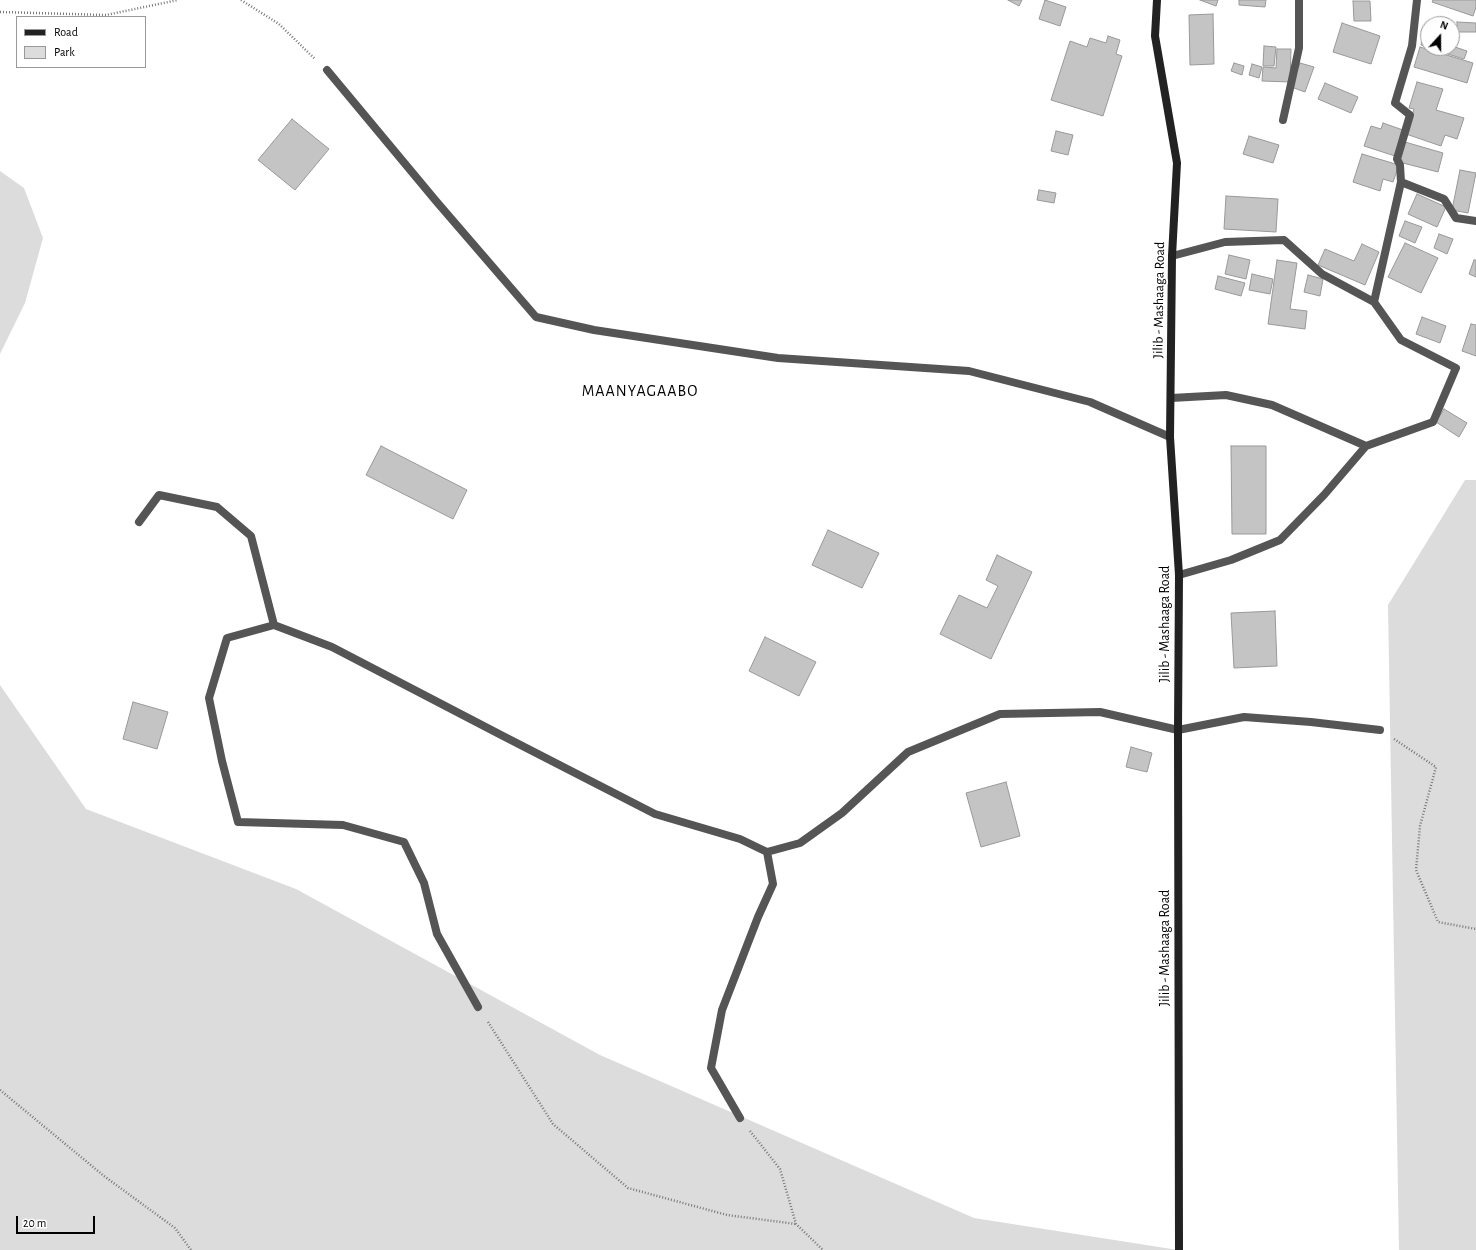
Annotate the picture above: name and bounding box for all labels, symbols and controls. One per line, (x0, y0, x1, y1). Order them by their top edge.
legend (16, 16, 146, 68)
north arrow (1420, 16, 1460, 56)
text: N (1439, 19, 1450, 32)
text: Road (54, 26, 78, 38)
text: Park (54, 46, 75, 58)
street label: Jilib - Mashaaga Road (1150, 242, 1168, 358)
district label: MAANYAGAABO (582, 381, 698, 401)
street label: Jilib - Mashaaga Road (1157, 566, 1173, 682)
street label: Jilib - Mashaaga Road (1157, 890, 1173, 1006)
scale bar (18, 1208, 97, 1234)
text: 20 m (23, 1217, 46, 1229)

